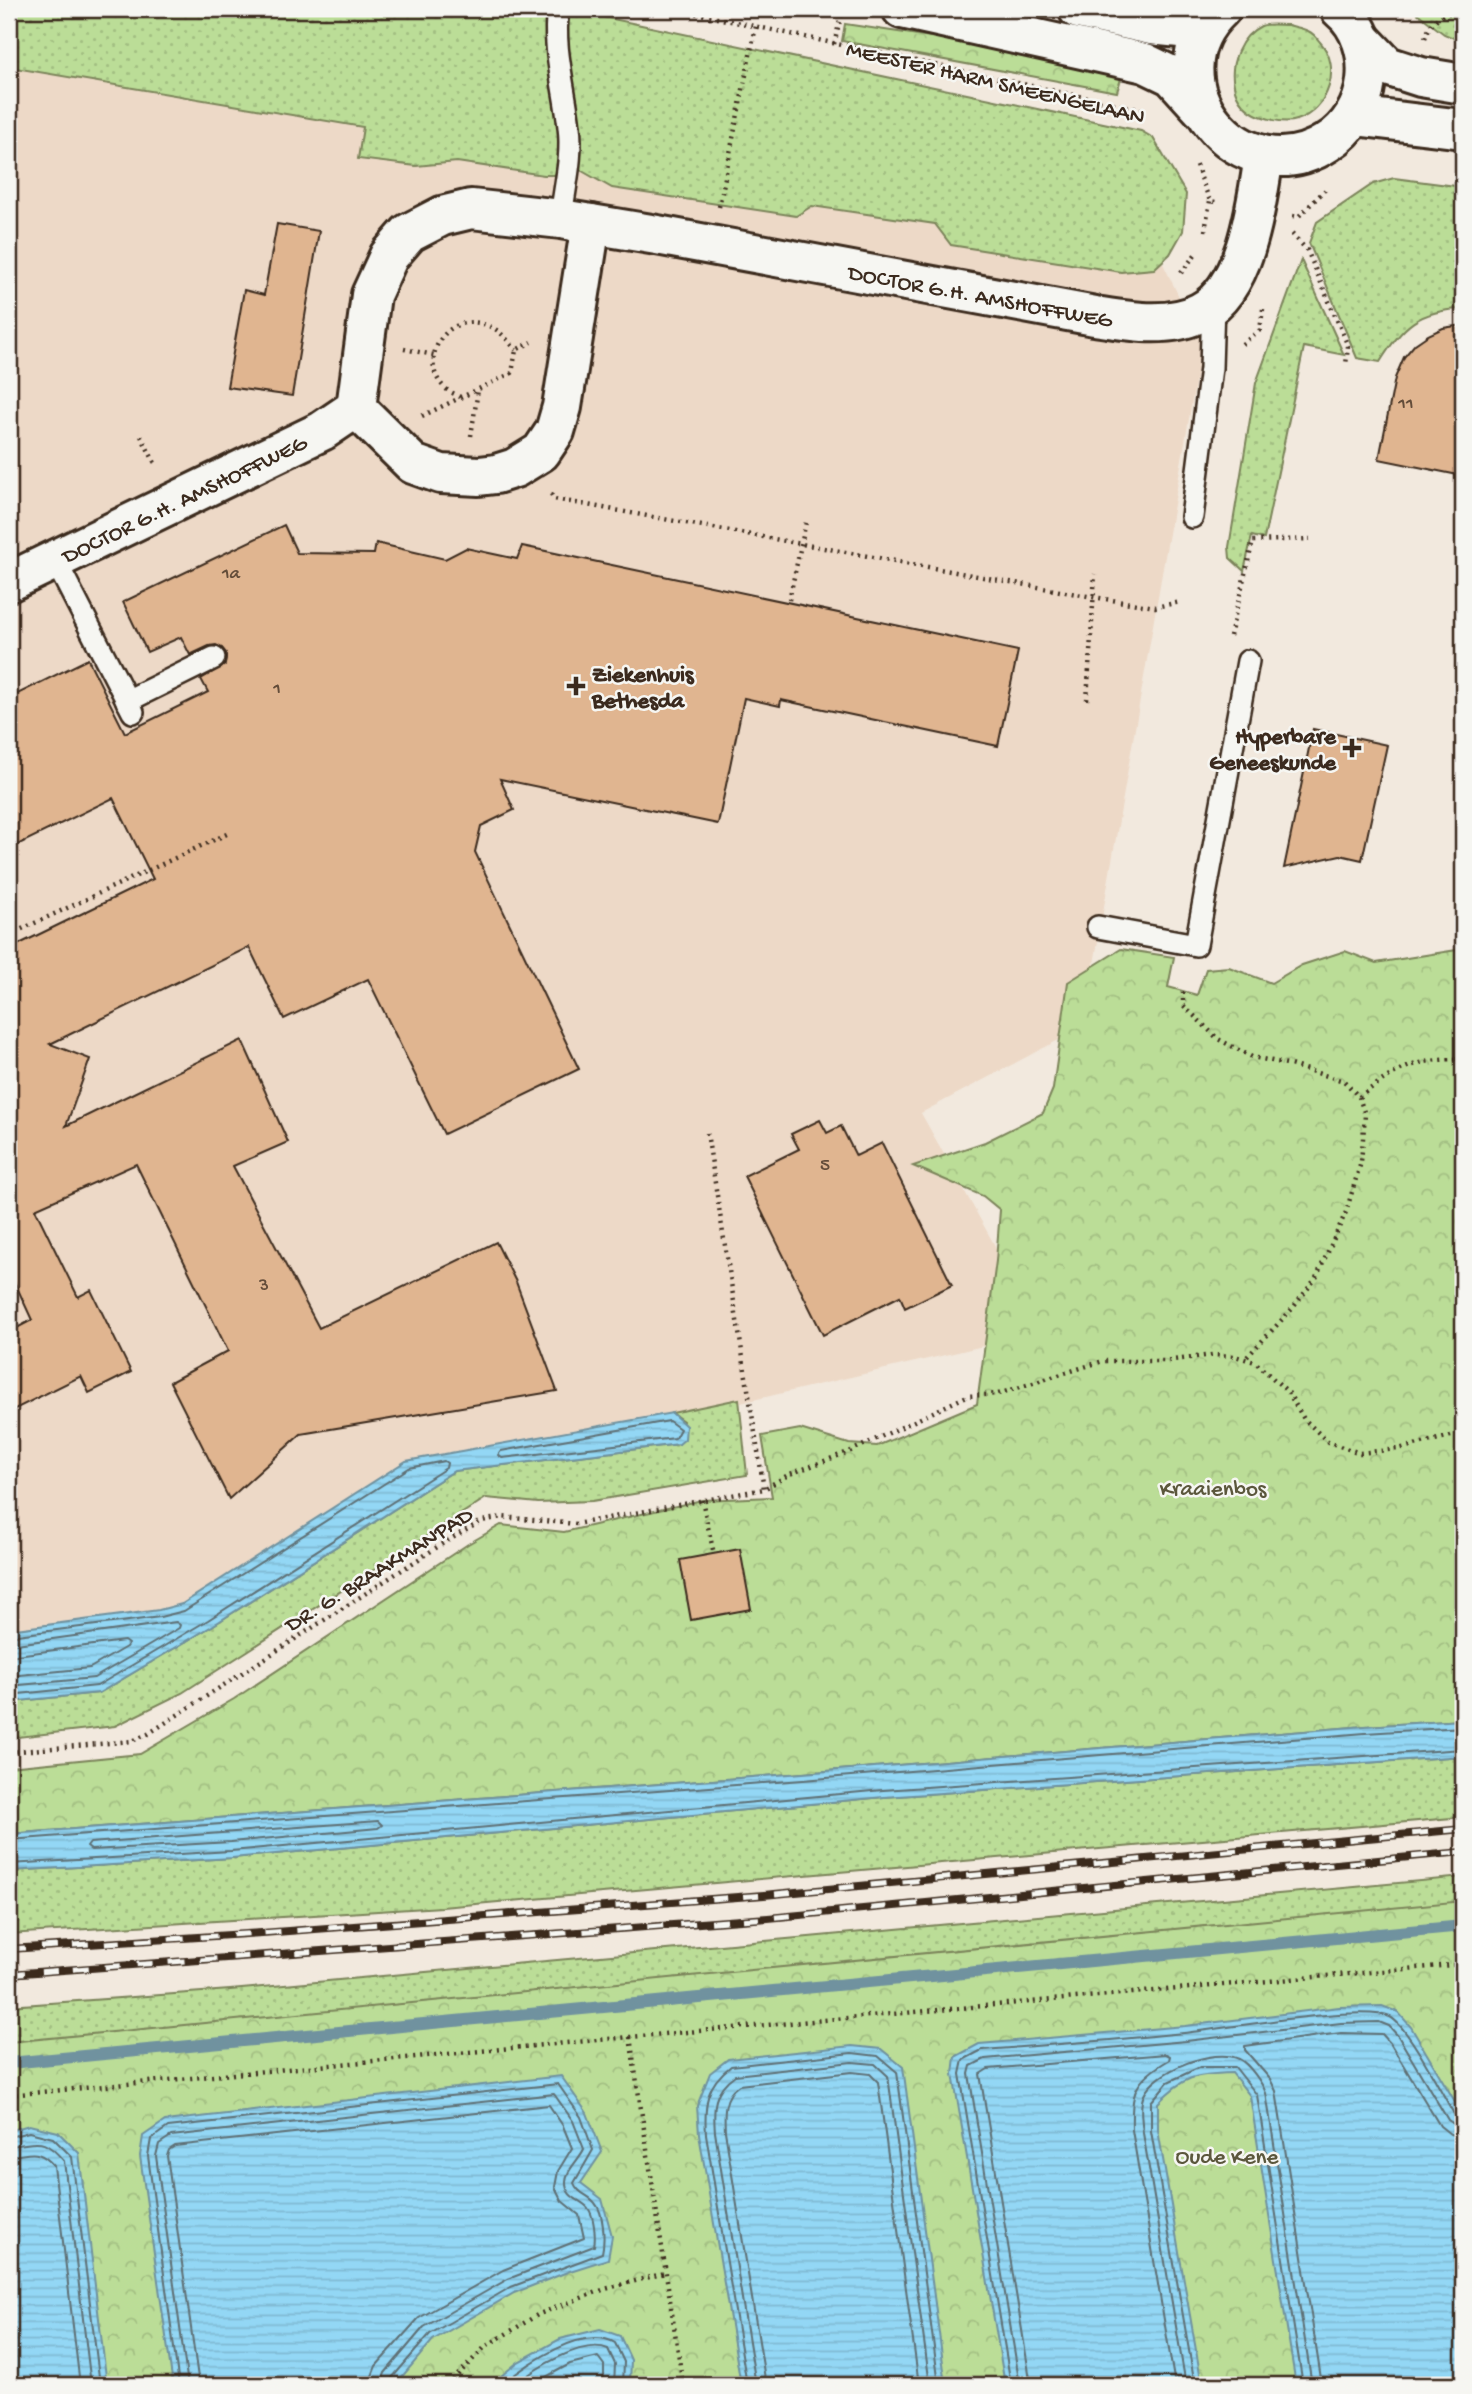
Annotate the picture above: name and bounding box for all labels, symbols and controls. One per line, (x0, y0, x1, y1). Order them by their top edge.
street label: MEESTER HARM SMEENGELAAN (843, 37, 1147, 132)
street label: DOCTOR G.H. AMSHOFFWEG (844, 260, 1115, 336)
house number: 11 (1397, 393, 1414, 416)
street label: DOCTOR G.H. AMSHOFFWEG (57, 430, 313, 572)
house number: 1a (221, 563, 242, 586)
place label: Ziekenhuis Bethesda (591, 663, 695, 716)
marker: Ziekenhuis Bethesda (566, 676, 586, 696)
house number: 1 (272, 678, 281, 701)
place label: Hyperbare Geneeskunde (1209, 725, 1337, 778)
marker: Hyperbare Geneeskunde (1342, 738, 1362, 758)
house number: 5 (820, 1155, 830, 1178)
house number: 3 (258, 1275, 269, 1298)
park label: Kraaienbos (1160, 1477, 1267, 1504)
street label: DR. G. BRAAKMANPAD (279, 1502, 480, 1641)
park label: Oude Kene (1176, 2145, 1280, 2172)

